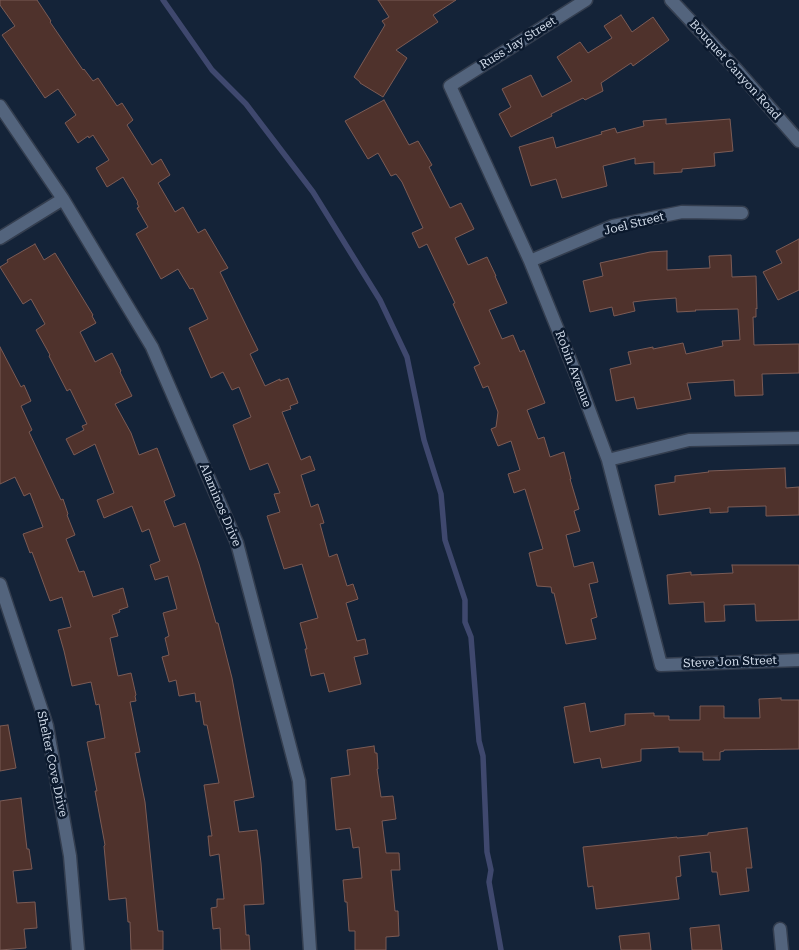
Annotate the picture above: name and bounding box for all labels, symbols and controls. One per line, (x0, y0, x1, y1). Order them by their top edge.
street label: Russ Jay Street (477, 14, 559, 72)
street label: Bouquet Canyon Road (686, 17, 784, 123)
street label: Joel Street (602, 210, 666, 238)
street label: Robin Avenue (552, 329, 594, 409)
street label: Alaminos Drive (196, 461, 244, 549)
street label: Steve Jon Street (683, 653, 777, 671)
street label: Shelter Cove Drive (34, 710, 70, 818)

